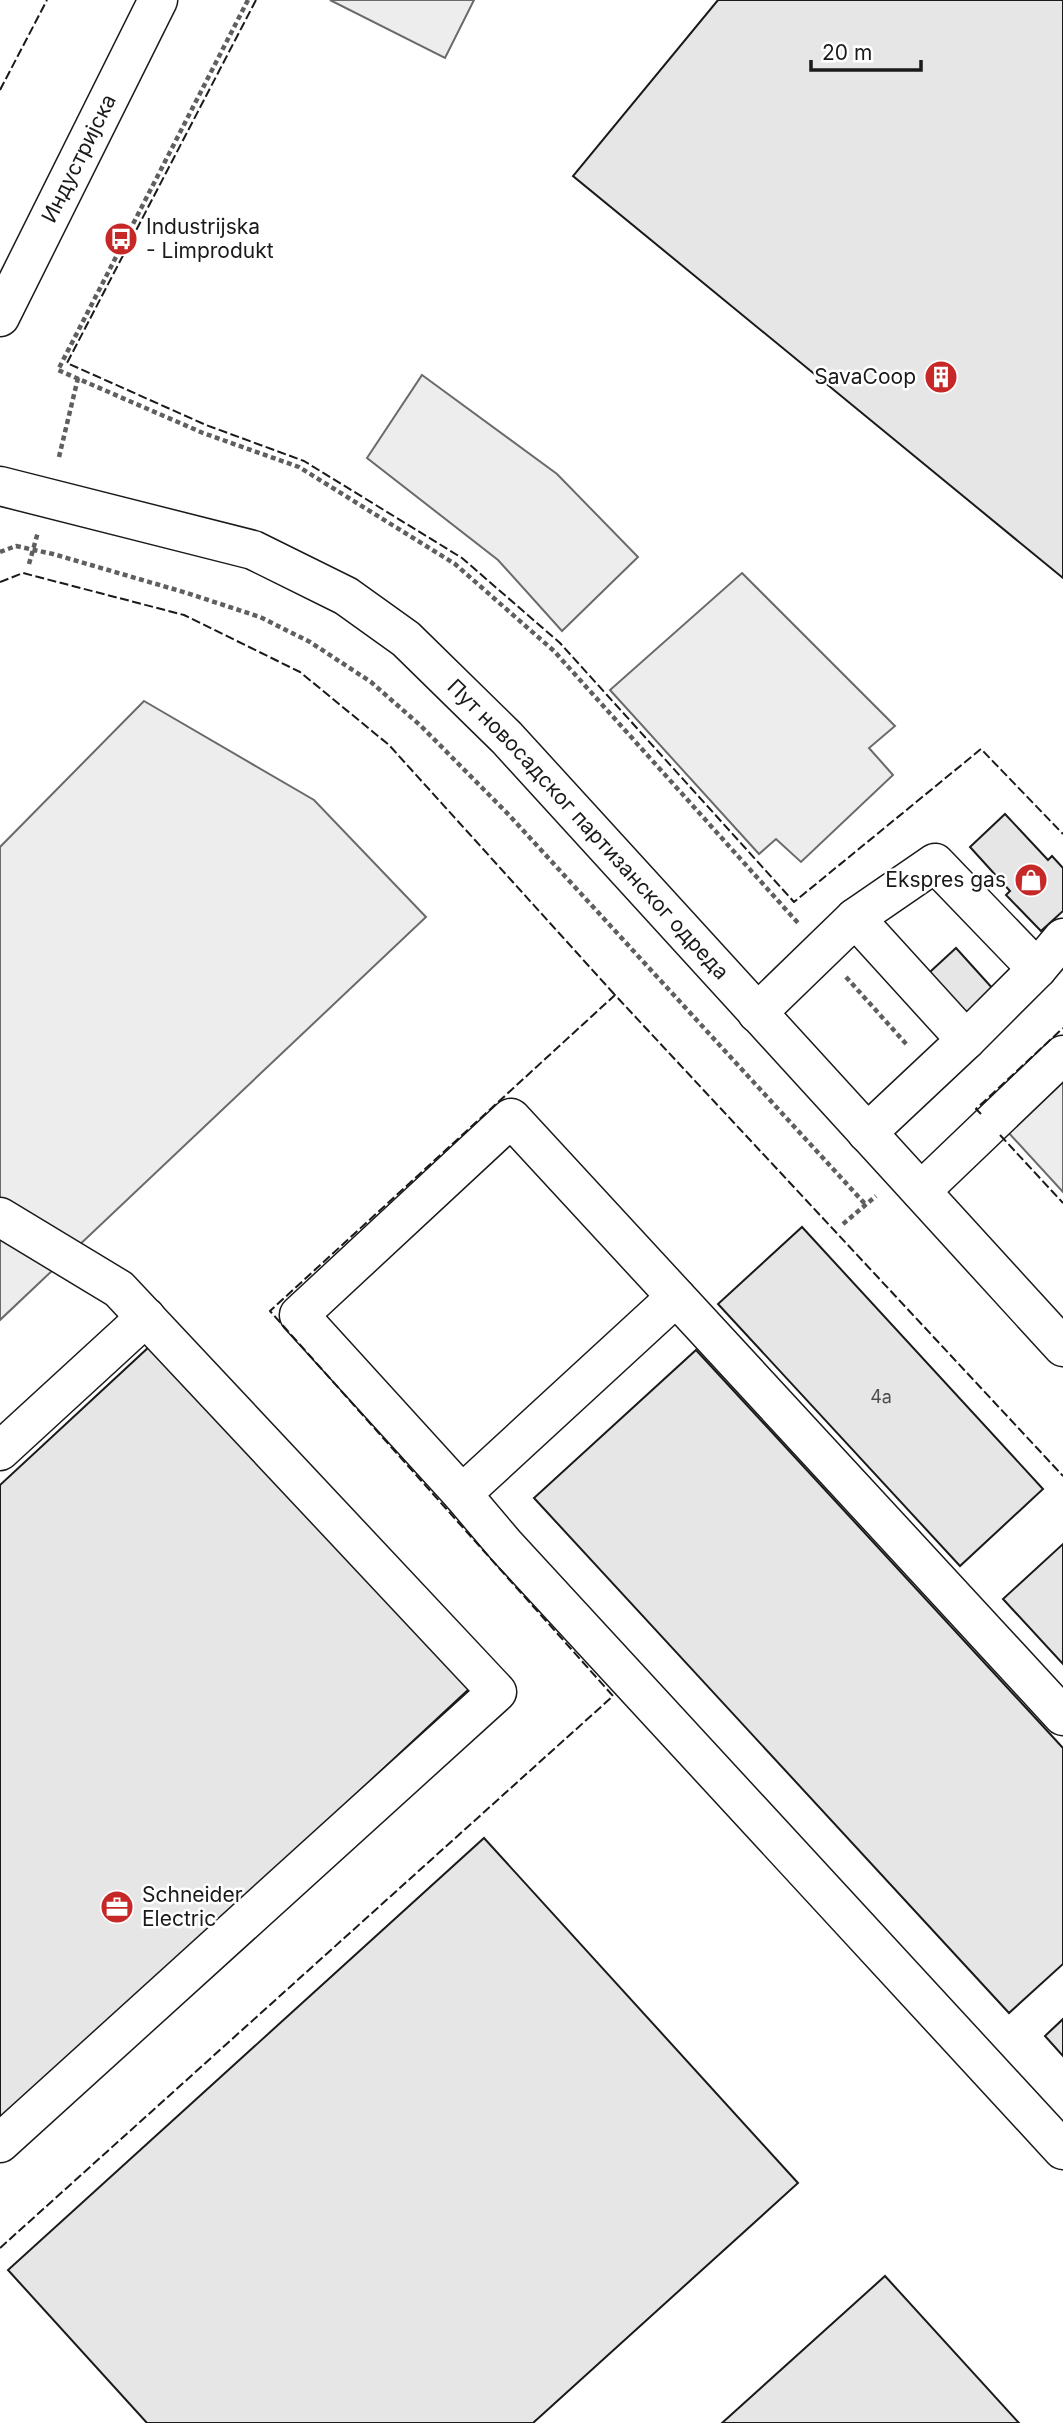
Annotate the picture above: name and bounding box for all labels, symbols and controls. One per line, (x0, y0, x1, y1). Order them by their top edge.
scale bar (811, 28, 921, 72)
text: 20 m (822, 40, 872, 65)
street label: Индустријска (36, 90, 121, 227)
place label: Industrijska - Limprodukt (146, 214, 274, 263)
bus stop icon: Industrijska - Limprodukt (102, 220, 140, 258)
building icon: SavaCoop (922, 358, 960, 396)
place label: SavaCoop (814, 364, 916, 389)
street label: Пут новосадског партизанског одреда (442, 674, 734, 984)
shop icon: Ekspres gas (1012, 861, 1050, 899)
place label: Ekspres gas (885, 867, 1006, 892)
house number: 4a (870, 1386, 892, 1407)
place label: Schneider Electric (142, 1882, 243, 1931)
office icon: Schneider Electric (98, 1888, 136, 1926)

